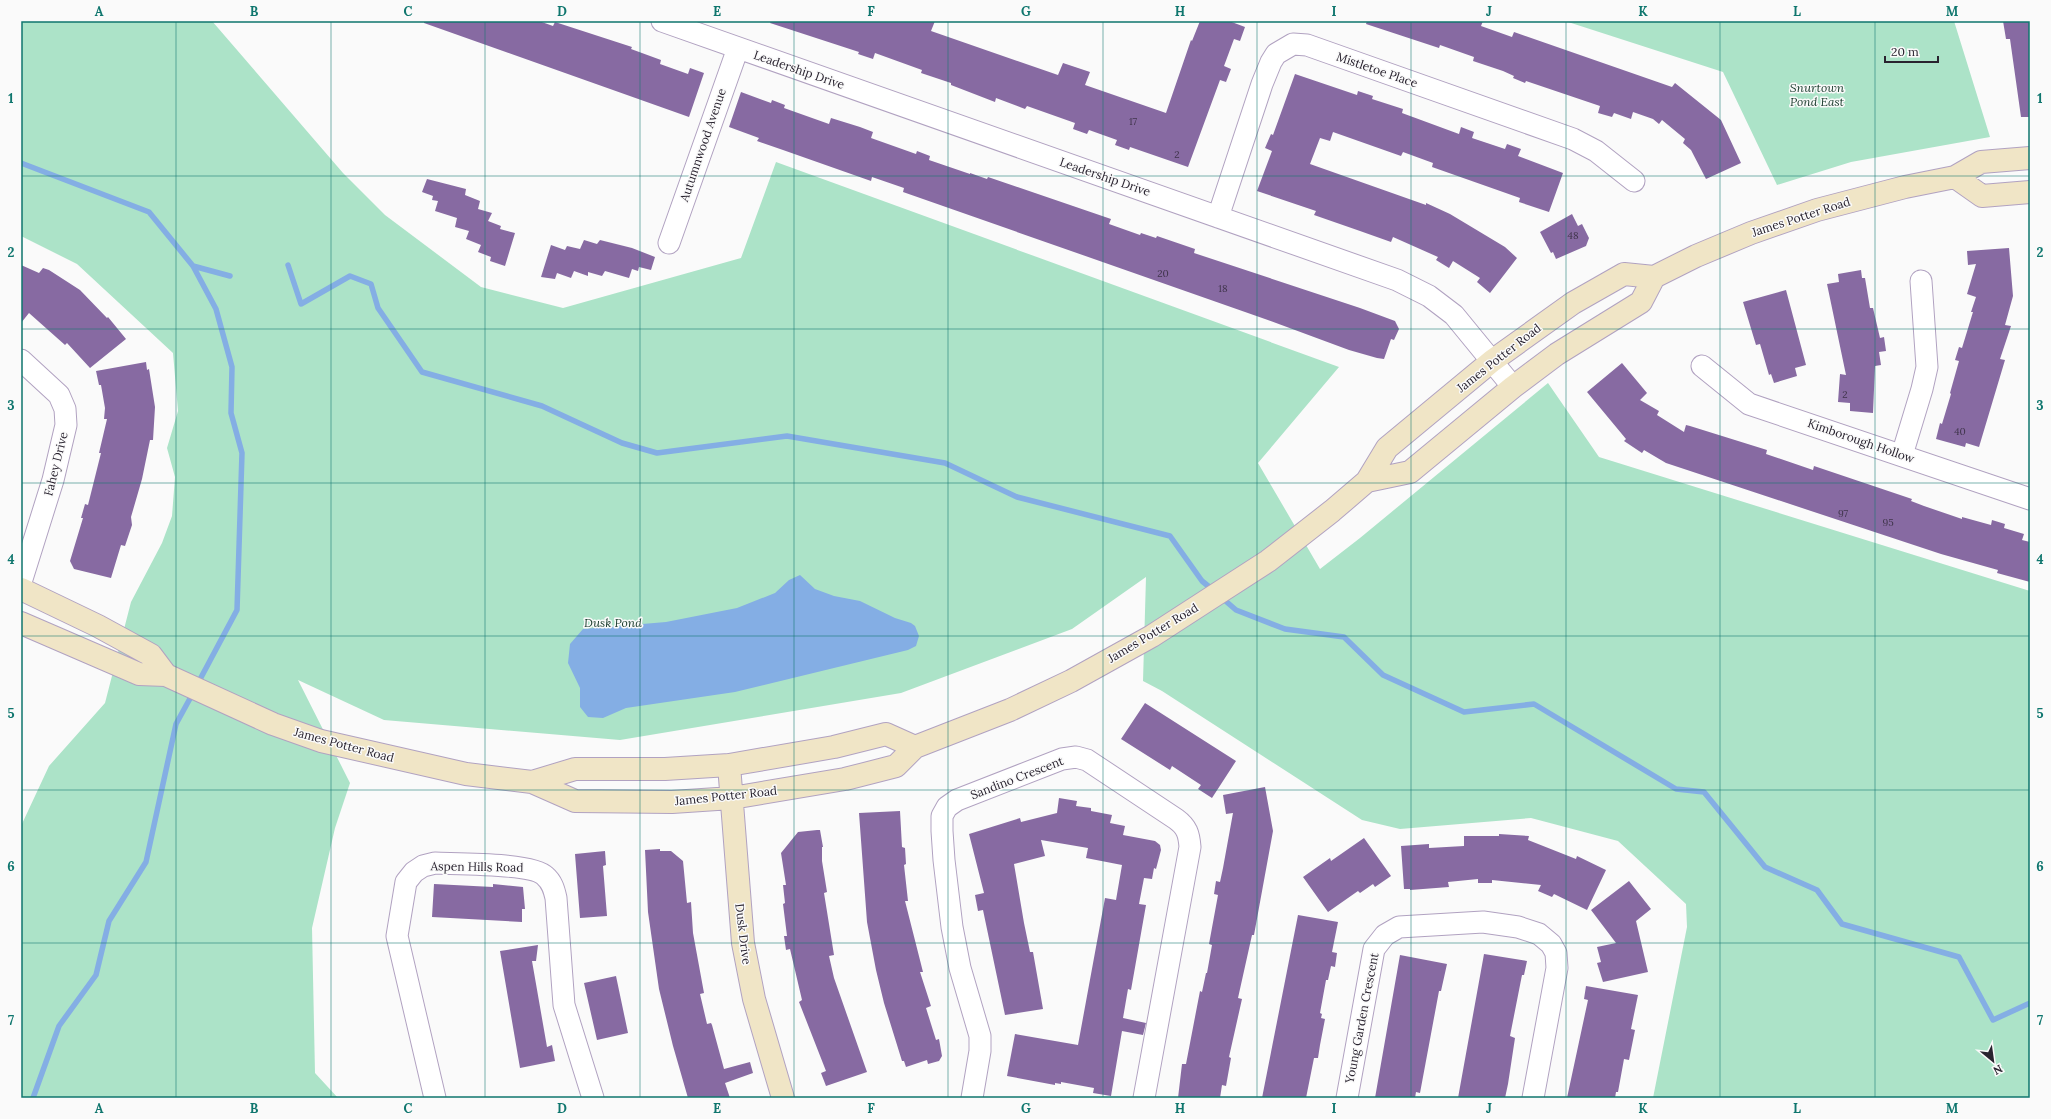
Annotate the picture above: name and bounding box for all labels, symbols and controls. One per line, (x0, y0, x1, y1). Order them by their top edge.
text: A (95, 3, 104, 20)
text: B (250, 3, 259, 20)
text: C (404, 3, 413, 20)
text: D (557, 3, 567, 20)
text: E (713, 3, 721, 20)
text: F (867, 3, 875, 20)
text: G (1021, 3, 1031, 20)
text: H (1175, 3, 1185, 20)
text: I (1331, 3, 1337, 20)
text: J (1486, 3, 1492, 20)
text: K (1638, 3, 1648, 20)
text: L (1793, 3, 1801, 20)
text: M (1946, 3, 1959, 20)
scale bar (1885, 38, 1938, 64)
text: 20 m (1891, 44, 1919, 59)
street label: Leadership Drive (752, 47, 847, 92)
street label: Mistletoe Place (1334, 49, 1420, 91)
park label: Snurtown Pond East (1790, 80, 1845, 109)
street label: Autumnwood Avenue (676, 86, 729, 204)
text: 1 (8, 90, 14, 107)
text: 1 (2037, 90, 2043, 107)
house number: 17 (1129, 115, 1138, 128)
house number: 2 (1174, 148, 1180, 161)
street label: Leadership Drive (1058, 154, 1153, 199)
street label: James Potter Road (1749, 194, 1852, 240)
house number: 48 (1567, 229, 1579, 242)
text: 2 (8, 244, 15, 261)
text: 2 (2037, 244, 2044, 261)
house number: 20 (1157, 267, 1169, 280)
house number: 18 (1218, 282, 1228, 295)
street label: James Potter Road (1453, 320, 1544, 396)
house number: 2 (1842, 388, 1848, 401)
text: 3 (7, 397, 15, 414)
text: 3 (2036, 397, 2044, 414)
street label: Kimborough Hollow (1806, 415, 1917, 466)
house number: 40 (1954, 425, 1966, 438)
street label: Fahey Drive (40, 430, 71, 497)
house number: 97 (1838, 507, 1848, 520)
house number: 95 (1882, 516, 1894, 529)
text: 4 (7, 551, 15, 568)
text: 4 (2036, 551, 2044, 568)
street label: James Potter Road (1104, 600, 1201, 666)
park label: Dusk Pond (584, 615, 642, 630)
text: 5 (7, 705, 15, 722)
text: 5 (2036, 705, 2044, 722)
street label: James Potter Road (292, 724, 396, 765)
street label: Sandino Crescent (968, 753, 1066, 802)
street label: James Potter Road (673, 783, 778, 808)
text: 6 (7, 858, 15, 875)
street label: Aspen Hills Road (429, 858, 524, 875)
text: 6 (2036, 858, 2044, 875)
street label: Dusk Drive (732, 903, 755, 966)
street label: Young Garden Crescent (1341, 951, 1382, 1085)
text: 7 (8, 1012, 14, 1029)
text: 7 (2037, 1012, 2043, 1029)
north arrow (1973, 1041, 2013, 1081)
text: N (1990, 1062, 2005, 1078)
text: A (95, 1100, 104, 1117)
text: B (250, 1100, 259, 1117)
text: C (404, 1100, 413, 1117)
text: D (557, 1100, 567, 1117)
text: E (713, 1100, 721, 1117)
text: F (867, 1100, 875, 1117)
text: G (1021, 1100, 1031, 1117)
text: H (1175, 1100, 1185, 1117)
text: I (1331, 1100, 1337, 1117)
text: J (1486, 1100, 1492, 1117)
text: K (1638, 1100, 1648, 1117)
text: L (1793, 1100, 1801, 1117)
text: M (1946, 1100, 1959, 1117)

